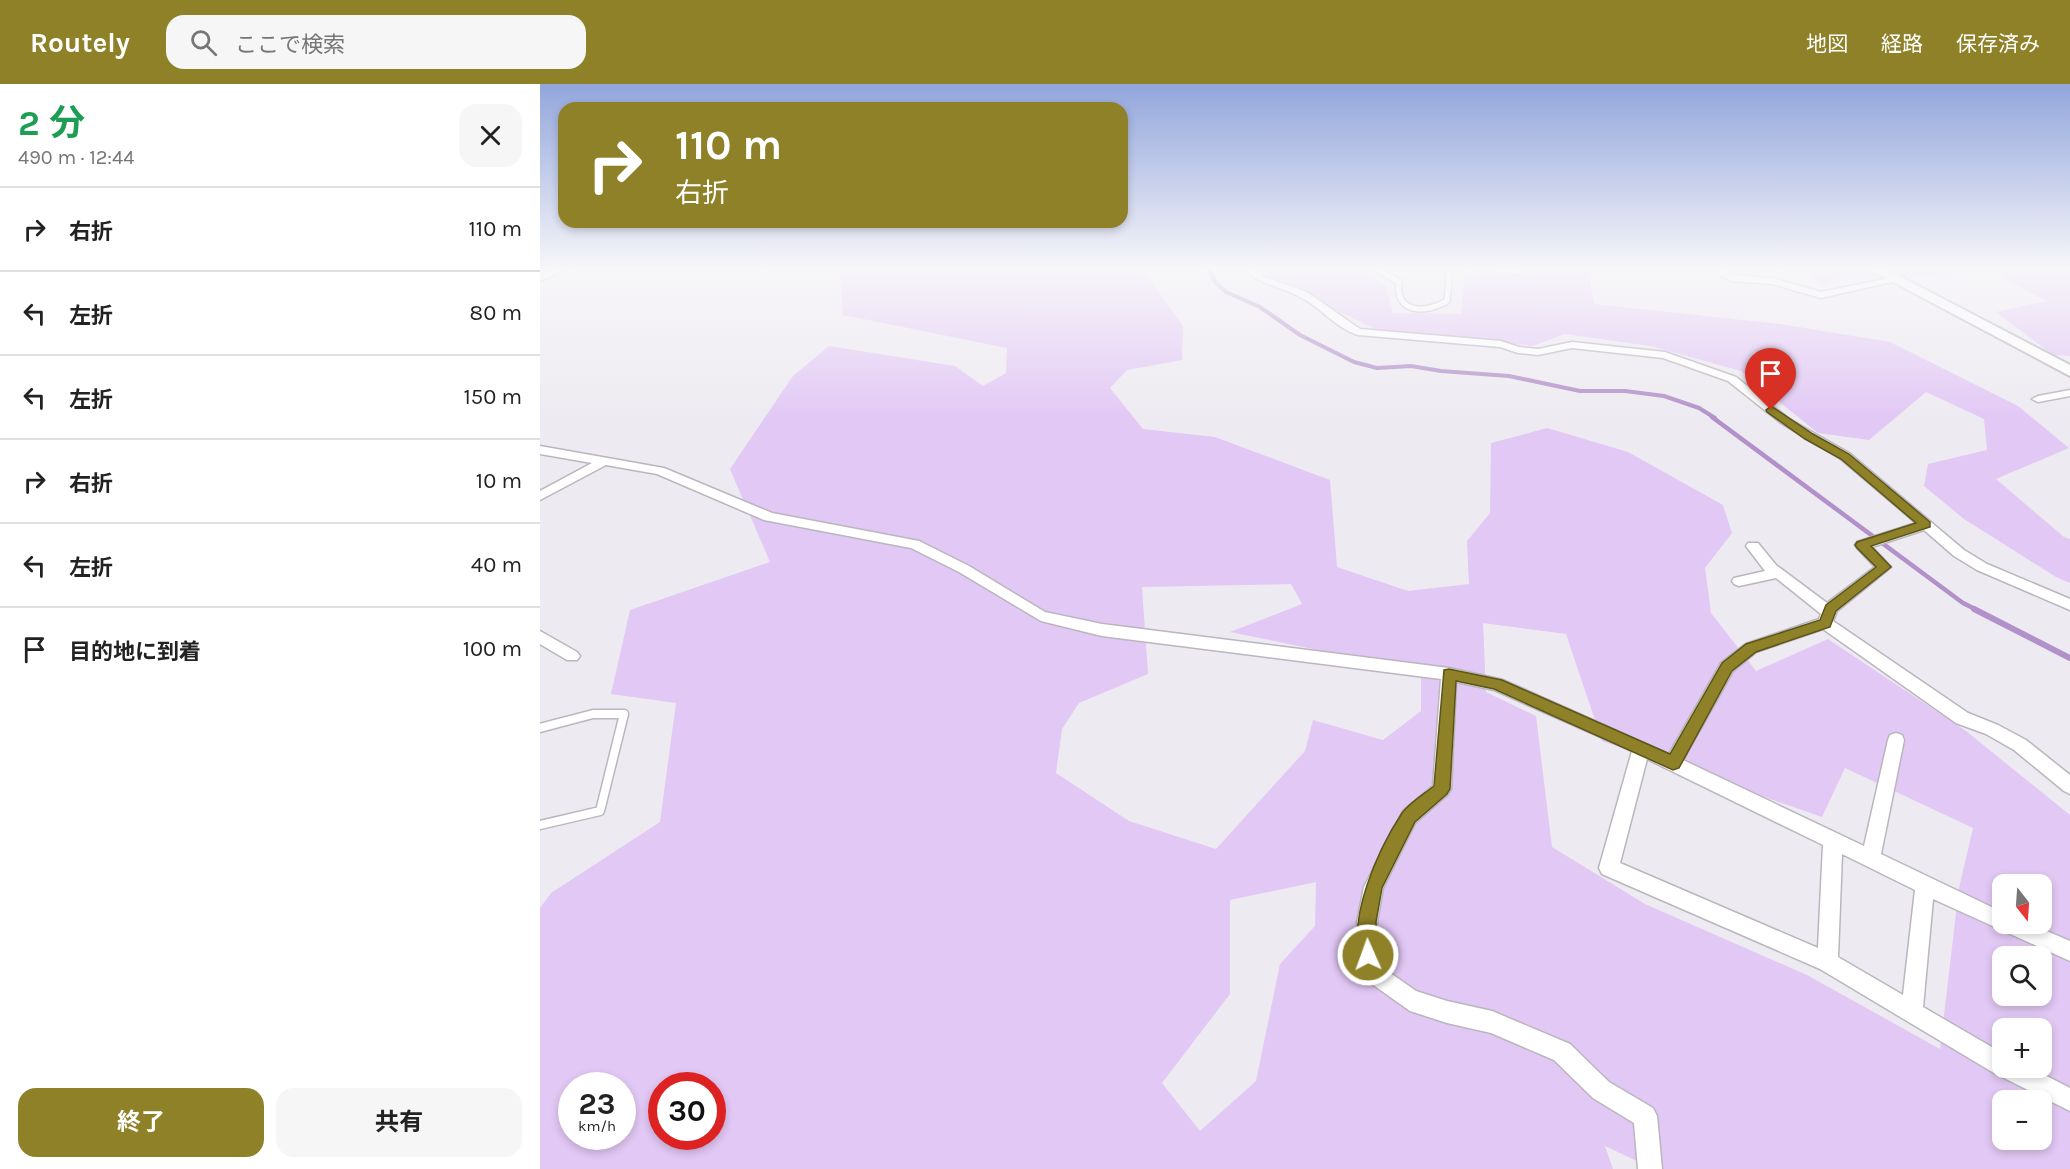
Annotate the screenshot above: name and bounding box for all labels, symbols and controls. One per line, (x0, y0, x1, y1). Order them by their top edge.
search box (166, 15, 586, 69)
text: Routely (30, 26, 130, 59)
icon: search (187, 26, 220, 59)
text: ここで検索 (235, 32, 345, 58)
text: 地図 (1806, 32, 1848, 56)
text: 経路 (1881, 32, 1923, 56)
text: 保存済み (1956, 32, 2040, 56)
text: 2 分 (18, 102, 85, 144)
button: close (459, 104, 522, 167)
text: 110 m (675, 120, 782, 170)
icon: right (576, 126, 654, 204)
text: 490 m · 12:44 (18, 146, 134, 169)
text: 右折 (675, 177, 729, 209)
icon: right (18, 213, 51, 246)
text: 110 m (469, 216, 522, 242)
text: 右折 (69, 219, 113, 245)
icon: left (18, 297, 51, 330)
text: 80 m (470, 300, 522, 326)
text: 左折 (69, 303, 113, 329)
pin (1745, 348, 1796, 410)
icon: arrive (1754, 357, 1787, 390)
icon: left (18, 381, 51, 414)
text: 150 m (463, 384, 522, 410)
text: 左折 (69, 387, 113, 413)
icon: right (18, 465, 51, 498)
text: 10 m (476, 468, 522, 494)
text: 右折 (69, 471, 113, 497)
icon: left (18, 549, 51, 582)
text: 40 m (471, 552, 522, 578)
text: 左折 (69, 555, 113, 581)
icon: arrive (18, 633, 51, 666)
text: 100 m (463, 636, 522, 662)
text: 目的地に到着 (69, 639, 201, 665)
north arrow (1992, 874, 2052, 934)
map controls (1992, 874, 2052, 1150)
position arrow (1336, 923, 1400, 987)
button: search (1992, 946, 2052, 1006)
button: + (1992, 1018, 2052, 1078)
speed limit sign: 30 (648, 1072, 726, 1150)
text: 23 (579, 1086, 615, 1122)
button: 終了 (18, 1088, 264, 1157)
button: 共有 (276, 1088, 522, 1157)
button: − (1992, 1090, 2052, 1150)
text: km/h (578, 1117, 616, 1135)

